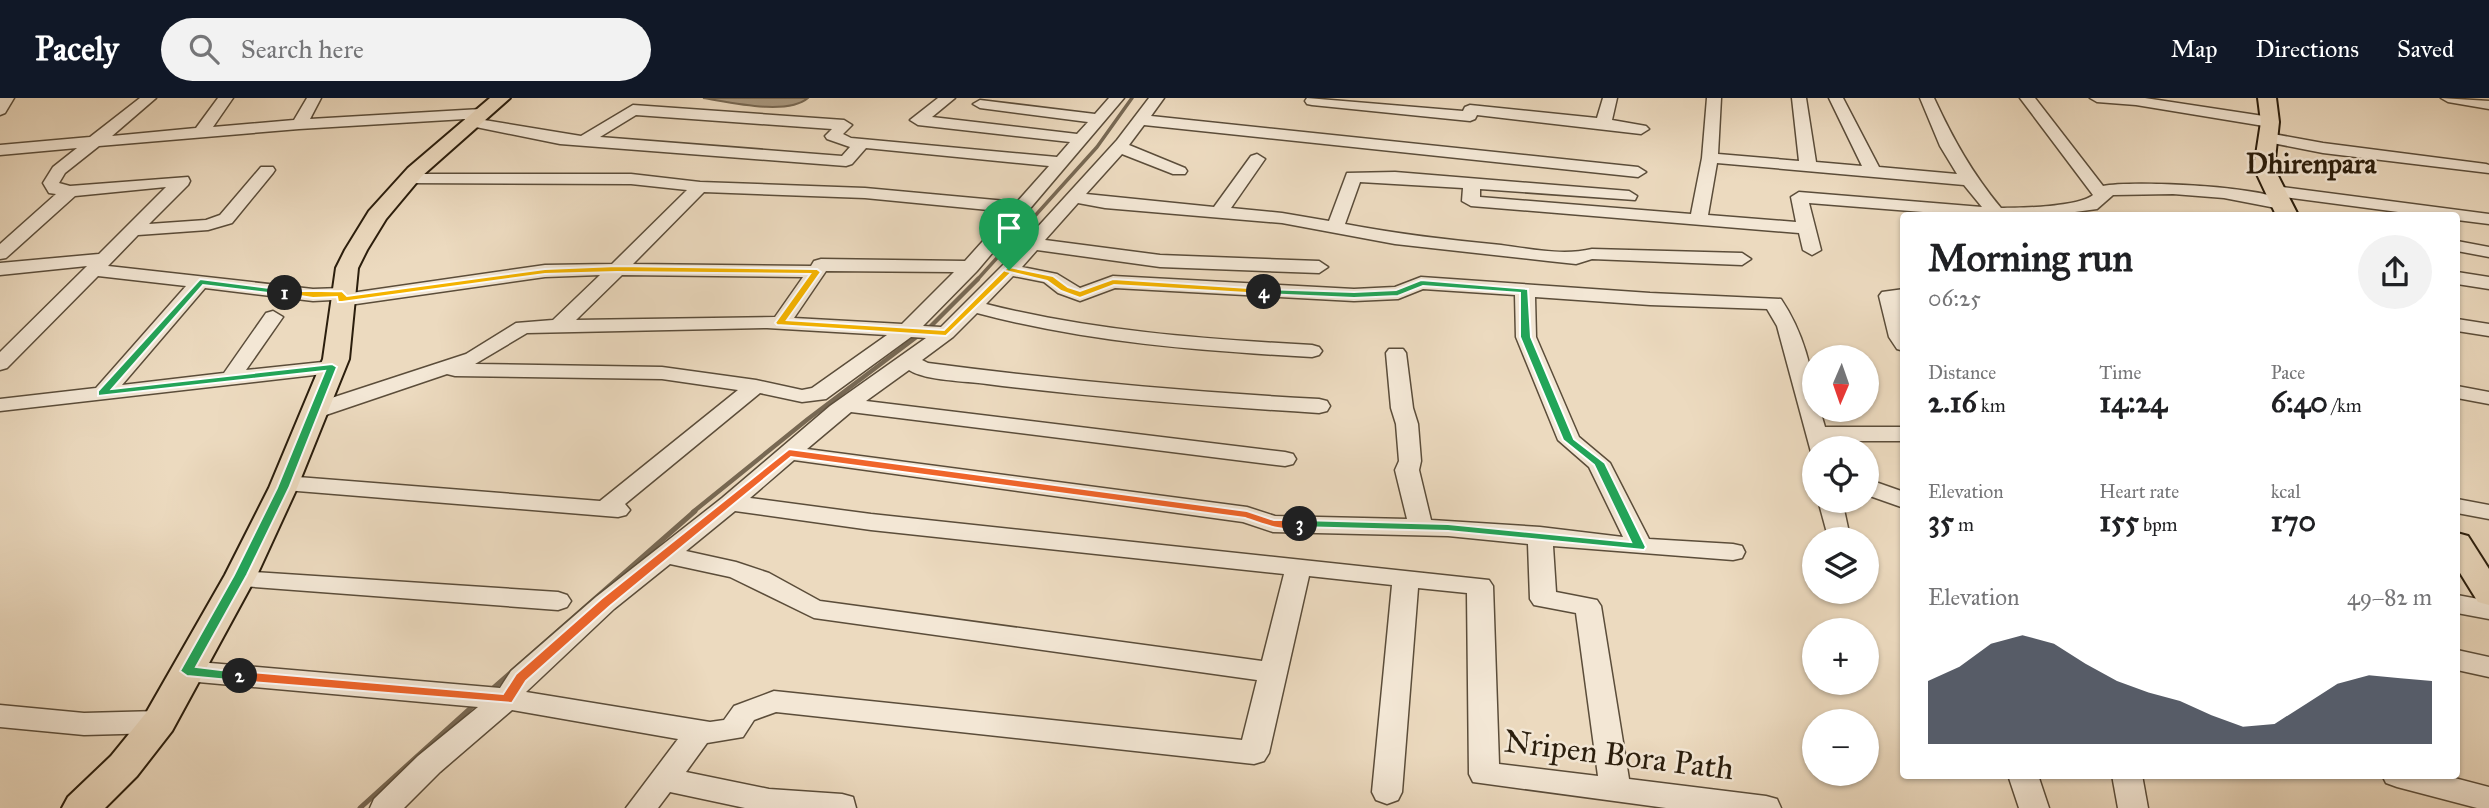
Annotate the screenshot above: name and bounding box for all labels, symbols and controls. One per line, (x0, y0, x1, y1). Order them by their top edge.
search box (161, 18, 651, 81)
text: Pacely (35, 29, 119, 69)
icon: search (185, 30, 223, 68)
text: Search here (241, 33, 364, 65)
text: Map (2171, 34, 2218, 64)
text: Directions (2256, 34, 2359, 64)
text: Saved (2397, 34, 2454, 64)
district label: Dhirenpara (2246, 146, 2377, 181)
pin (979, 198, 1039, 270)
icon: arrive (990, 209, 1028, 247)
text: Morning run (1928, 235, 2133, 281)
button: share (2358, 235, 2432, 309)
pin: 4 (1246, 274, 1282, 310)
pin: 1 (268, 276, 302, 310)
text: 4 (1258, 280, 1269, 303)
text: 1 (281, 281, 288, 304)
text: 06:25 (1928, 284, 1981, 312)
north arrow (1802, 345, 1880, 422)
map controls (1802, 345, 1879, 786)
text: Distance (1928, 361, 1996, 384)
text: Time (2099, 361, 2141, 384)
text: Pace (2271, 361, 2305, 384)
text: 2.16 (1928, 384, 1977, 420)
text: 14:24 (2099, 384, 2167, 420)
text: 6:40 (2271, 384, 2328, 420)
text: km (1977, 394, 2006, 417)
text: /km (2328, 394, 2362, 417)
button: locate (1802, 436, 1879, 513)
text: Elevation (1928, 480, 2003, 503)
text: Heart rate (2099, 480, 2179, 503)
text: kcal (2271, 480, 2301, 503)
text: 35 (1928, 503, 1954, 539)
text: 155 (2099, 503, 2139, 539)
text: 170 (2271, 503, 2316, 539)
pin: 3 (1282, 506, 1318, 542)
text: 3 (1296, 512, 1303, 535)
text: m (1954, 513, 1974, 536)
text: bpm (2139, 513, 2178, 536)
button: layers (1802, 527, 1879, 604)
text: Elevation (1928, 583, 2019, 611)
text: 49–82 m (2347, 583, 2432, 611)
button: + (1802, 618, 1879, 695)
pin: 2 (222, 658, 258, 694)
text: 2 (235, 664, 244, 687)
button: − (1802, 709, 1879, 786)
street label: Nripen Bora Path (1502, 722, 1736, 788)

